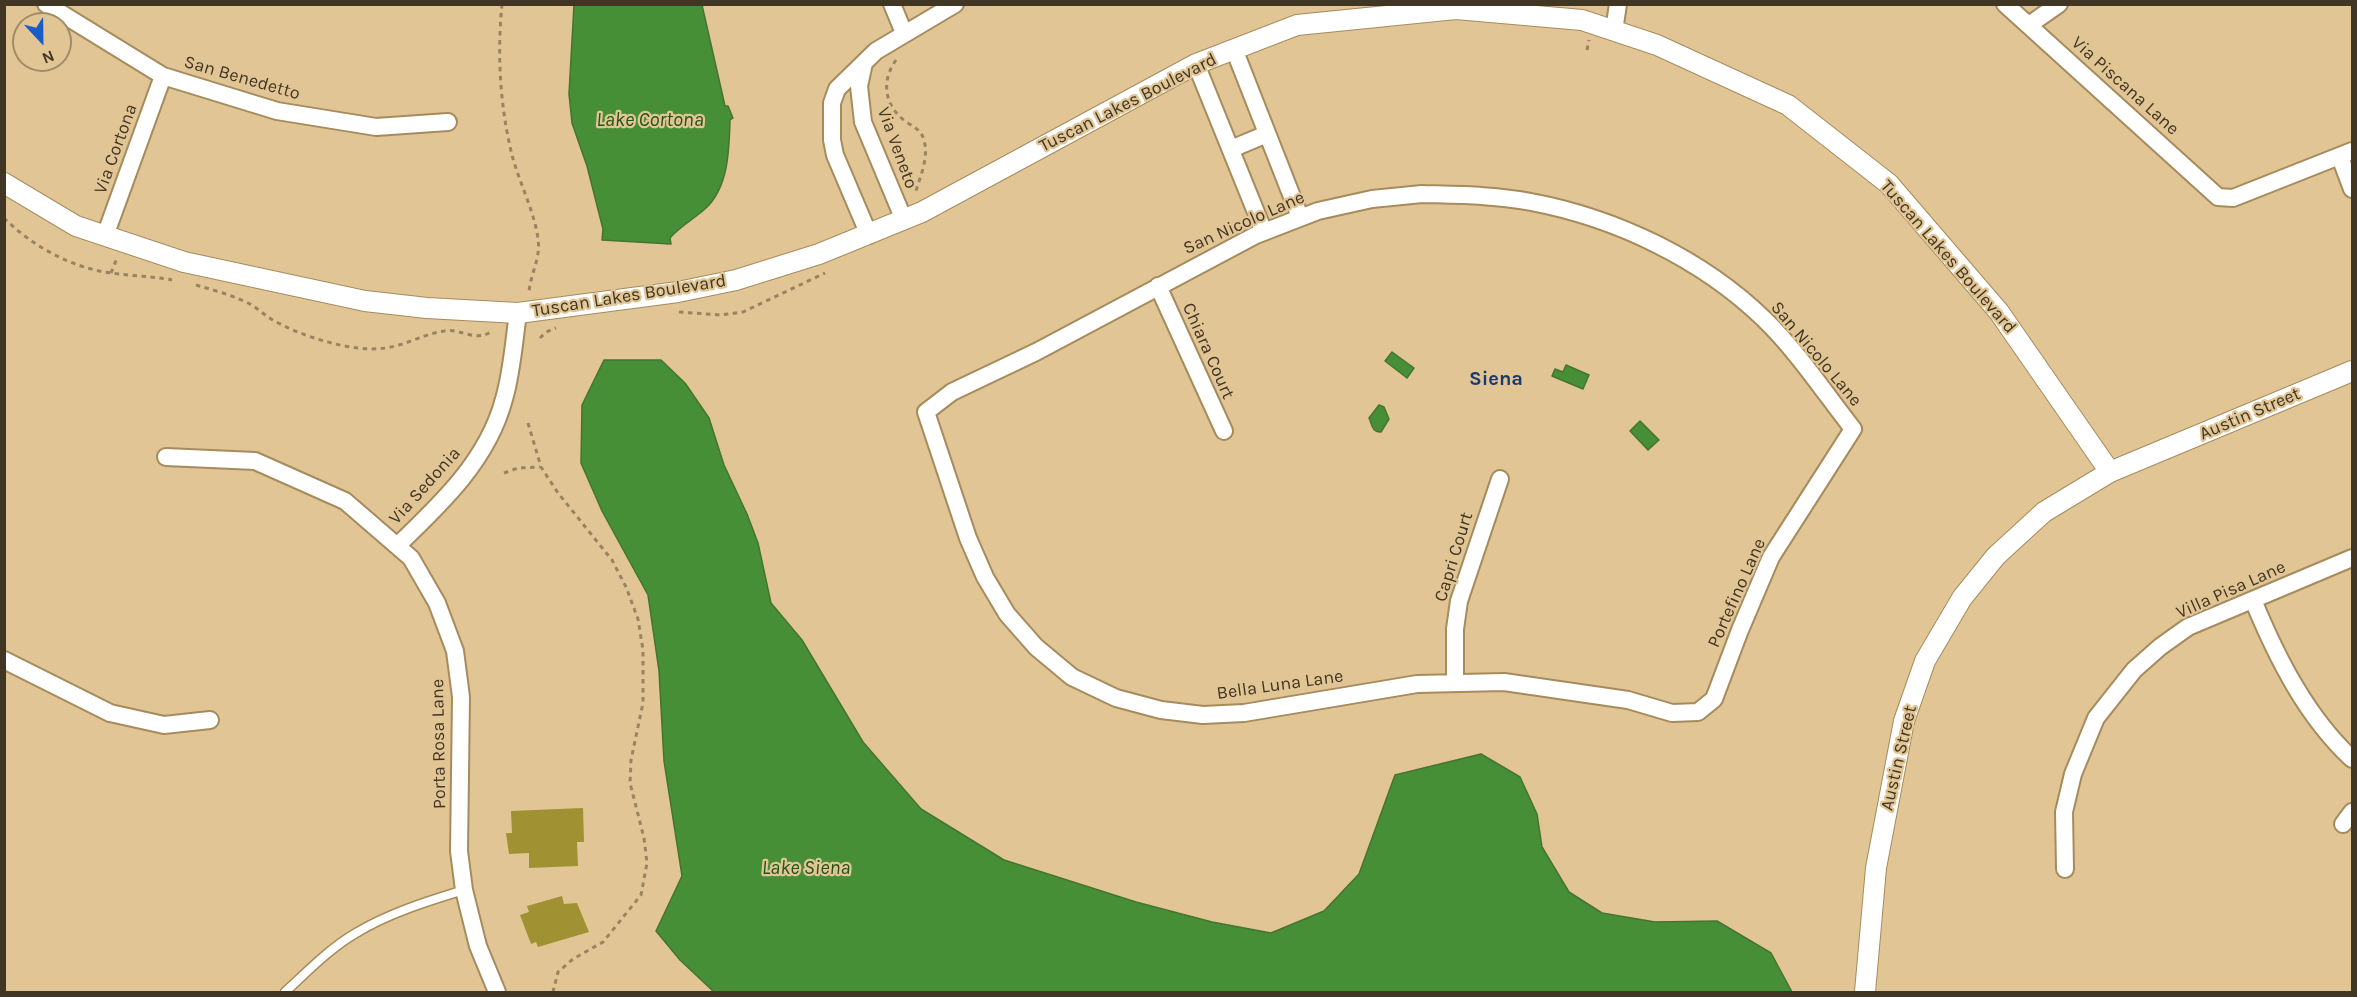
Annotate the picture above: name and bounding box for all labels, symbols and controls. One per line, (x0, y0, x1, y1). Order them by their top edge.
north arrow (12, 12, 72, 72)
street label: Via Piscana Lane (2067, 32, 2183, 140)
text: N (39, 46, 57, 68)
street label: Tuscan Lakes Boulevard (1036, 49, 1220, 157)
street label: San Benedetto (181, 51, 303, 105)
street label: Via Cortona (90, 101, 142, 197)
street label: Via Veneto (872, 104, 922, 192)
water label: Lake Cortona (596, 108, 704, 132)
street label: Tuscan Lakes Boulevard (1875, 176, 2021, 338)
street label: San Nicolo Lane (1180, 187, 1308, 259)
street label: Tuscan Lakes Boulevard (530, 270, 728, 322)
street label: San Nicolo Lane (1766, 297, 1866, 411)
street label: Chiara Court (1177, 300, 1239, 402)
district label: Siena (1469, 367, 1523, 391)
street label: Austin Street (2196, 383, 2304, 445)
street label: Via Sedonia (385, 443, 465, 529)
street label: Capri Court (1430, 510, 1478, 604)
street label: Portefino Lane (1703, 535, 1771, 651)
street label: Villa Pisa Lane (2173, 556, 2289, 624)
street label: Bella Luna Lane (1215, 665, 1345, 705)
street label: Porta Rosa Lane (427, 679, 451, 809)
street label: Austin Street (1876, 703, 1922, 813)
water label: Lake Siena (762, 856, 850, 880)

